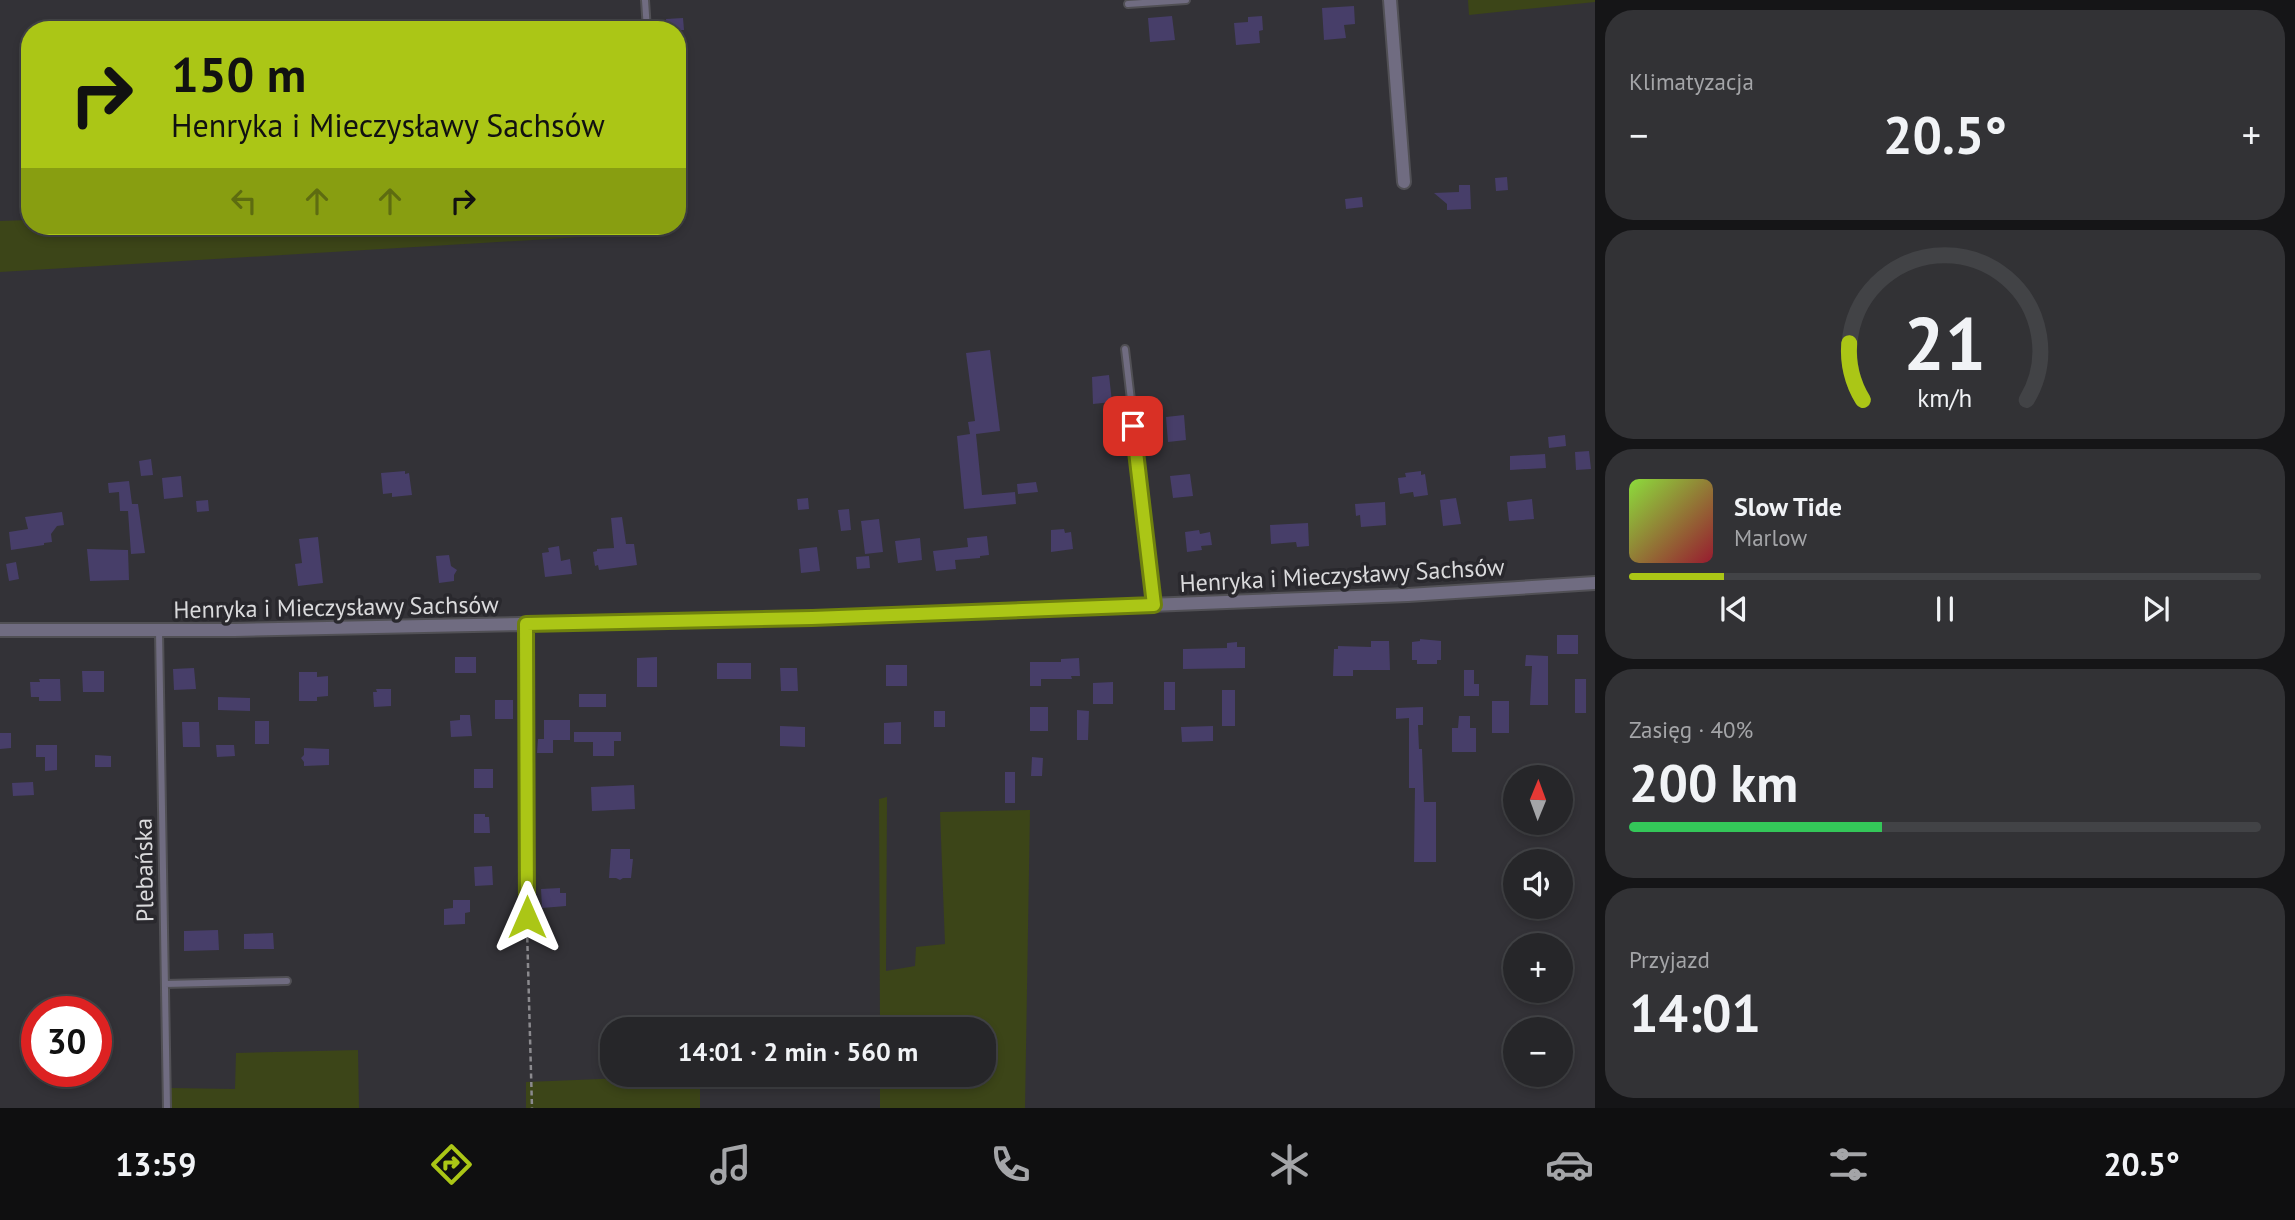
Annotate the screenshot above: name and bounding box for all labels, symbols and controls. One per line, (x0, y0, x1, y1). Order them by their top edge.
text: 150 m (171, 42, 306, 106)
icon: right (56, 49, 147, 140)
text: Klimatyzacja (1629, 67, 1754, 96)
text: 20.5° (1883, 101, 2007, 168)
text: Henryka i Mieczysławy Sachsów (171, 104, 605, 146)
text: − (1629, 110, 1648, 159)
text: + (2242, 110, 2261, 159)
icon: left (225, 182, 263, 220)
icon: ahead (298, 182, 336, 220)
icon: ahead (371, 182, 409, 220)
icon: right (444, 182, 482, 220)
text: 21 (1904, 297, 1986, 391)
text: km/h (1918, 382, 1972, 414)
pin (1103, 396, 1163, 456)
icon: arrive (1114, 407, 1152, 445)
text: Slow Tide (1734, 490, 1842, 523)
text: Marlow (1734, 523, 1807, 552)
street label: Henryka i Mieczysławy Sachsów (1179, 551, 1506, 599)
street label: Henryka i Mieczysławy Sachsów (173, 589, 499, 625)
icon: previous (1715, 590, 1753, 628)
icon: pause (1926, 590, 1964, 628)
icon: next (2137, 590, 2175, 628)
text: Zasięg · 40% (1629, 715, 1753, 744)
text: 200 km (1629, 749, 1798, 816)
north arrow (1503, 765, 1573, 835)
map controls (1503, 765, 1573, 1087)
street label: Plebańska (128, 818, 160, 922)
button: sound (1503, 849, 1573, 919)
position arrow (490, 880, 564, 954)
button: + (1503, 933, 1573, 1003)
text: Przyjazd (1629, 945, 1710, 974)
text: 14:01 (1629, 979, 1761, 1046)
speed limit sign: 30 (21, 996, 112, 1087)
button: − (1503, 1017, 1573, 1087)
text: 14:01 · 2 min · 560 m (678, 1035, 918, 1068)
icon: directions (427, 1140, 476, 1189)
icon: music (706, 1140, 755, 1189)
icon: phone (986, 1140, 1035, 1189)
icon: climate (1265, 1140, 1314, 1189)
icon: car (1545, 1140, 1594, 1189)
icon: filters (1824, 1140, 1873, 1189)
text: 13:59 (115, 1143, 196, 1185)
text: 20.5° (2103, 1143, 2180, 1185)

